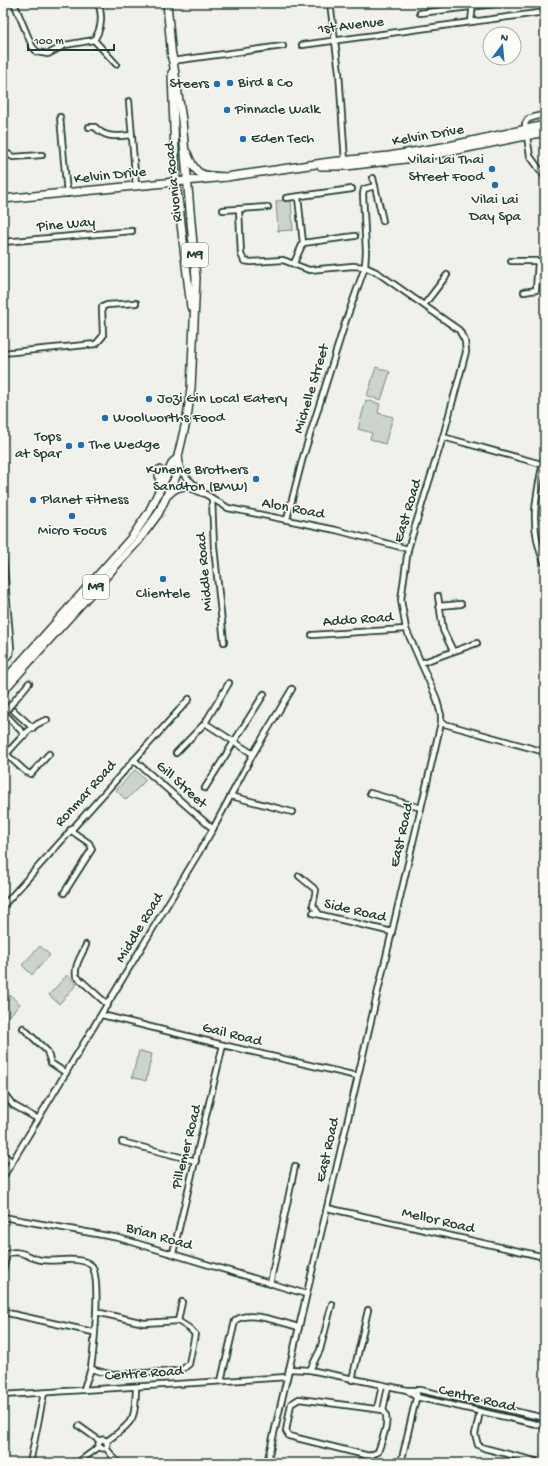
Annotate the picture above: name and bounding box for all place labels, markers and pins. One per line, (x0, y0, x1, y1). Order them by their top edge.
place label: Bird & Co (237, 74, 293, 92)
place label: Steers (170, 75, 209, 93)
marker: Bird & Co (225, 78, 235, 88)
marker: Steers (212, 79, 222, 89)
place label: Pinnacle Walk (234, 101, 321, 119)
marker: Pinnacle Walk (222, 105, 232, 115)
place label: Eden Tech (251, 130, 314, 148)
marker: Eden Tech (238, 134, 248, 144)
place label: Vilai Lai Thai Street Food (407, 151, 485, 186)
marker: Vilai Lai Thai Street Food (487, 164, 497, 174)
marker: Vilai Lai Day Spa (490, 180, 500, 190)
place label: Vilai Lai Day Spa (468, 191, 522, 226)
place label: Jozi Gin Local Eatery (157, 390, 288, 408)
marker: Jozi Gin Local Eatery (144, 394, 154, 404)
place label: Woolworths Food (113, 409, 226, 427)
marker: Woolworths Food (100, 413, 110, 423)
place label: Tops at Spar (15, 428, 63, 463)
place label: The Wedge (88, 436, 160, 454)
marker: The Wedge (76, 440, 86, 450)
marker: Tops at Spar (64, 441, 74, 451)
place label: Kunene Brothers Sandton (BMW) (146, 461, 248, 496)
marker: Kunene Brothers Sandton (BMW) (251, 474, 261, 484)
place label: Planet Fitness (40, 491, 129, 509)
marker: Planet Fitness (28, 495, 38, 505)
marker: Micro Focus (67, 511, 77, 521)
place label: Micro Focus (38, 522, 107, 540)
marker: Clientele (158, 574, 168, 584)
place label: Clientele (136, 585, 190, 603)

